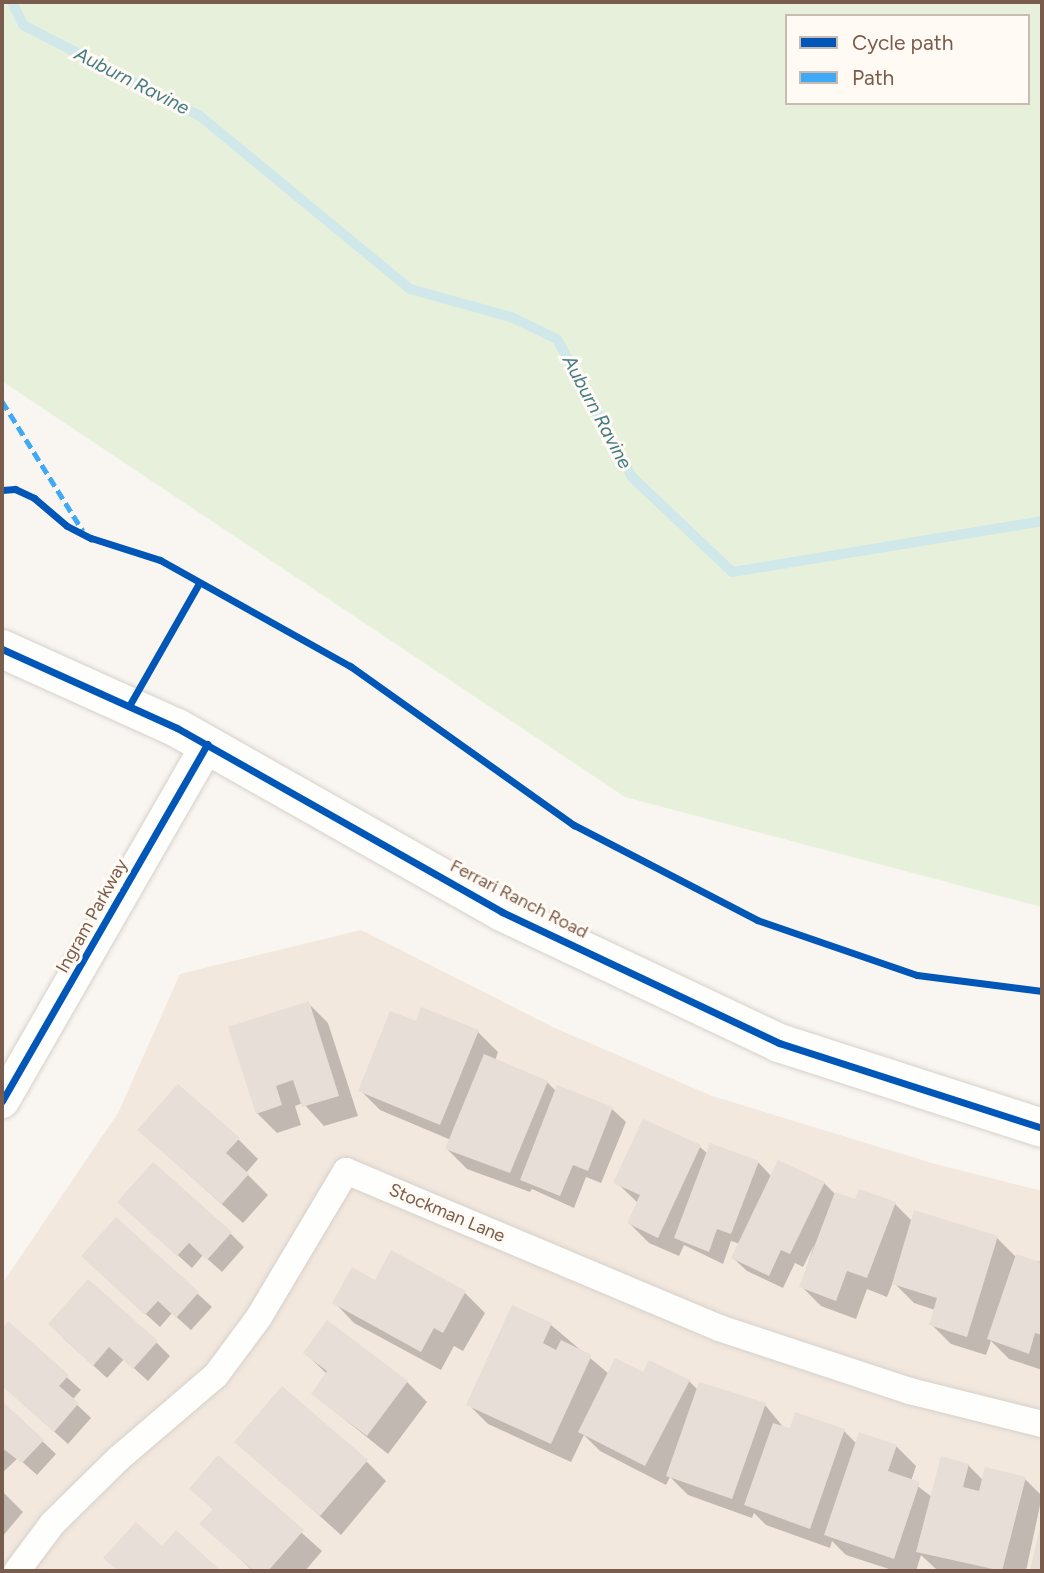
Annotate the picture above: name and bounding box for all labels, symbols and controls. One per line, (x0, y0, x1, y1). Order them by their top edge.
legend (785, 14, 1030, 105)
text: Cycle path (852, 30, 953, 55)
water label: Auburn Ravine (71, 42, 193, 120)
text: Path (852, 65, 894, 90)
water label: Auburn Ravine (557, 351, 637, 473)
street label: Ingram Parkway (52, 855, 132, 977)
street label: Ferrari Ranch Road (447, 855, 591, 943)
street label: Stockman Lane (386, 1179, 508, 1247)

